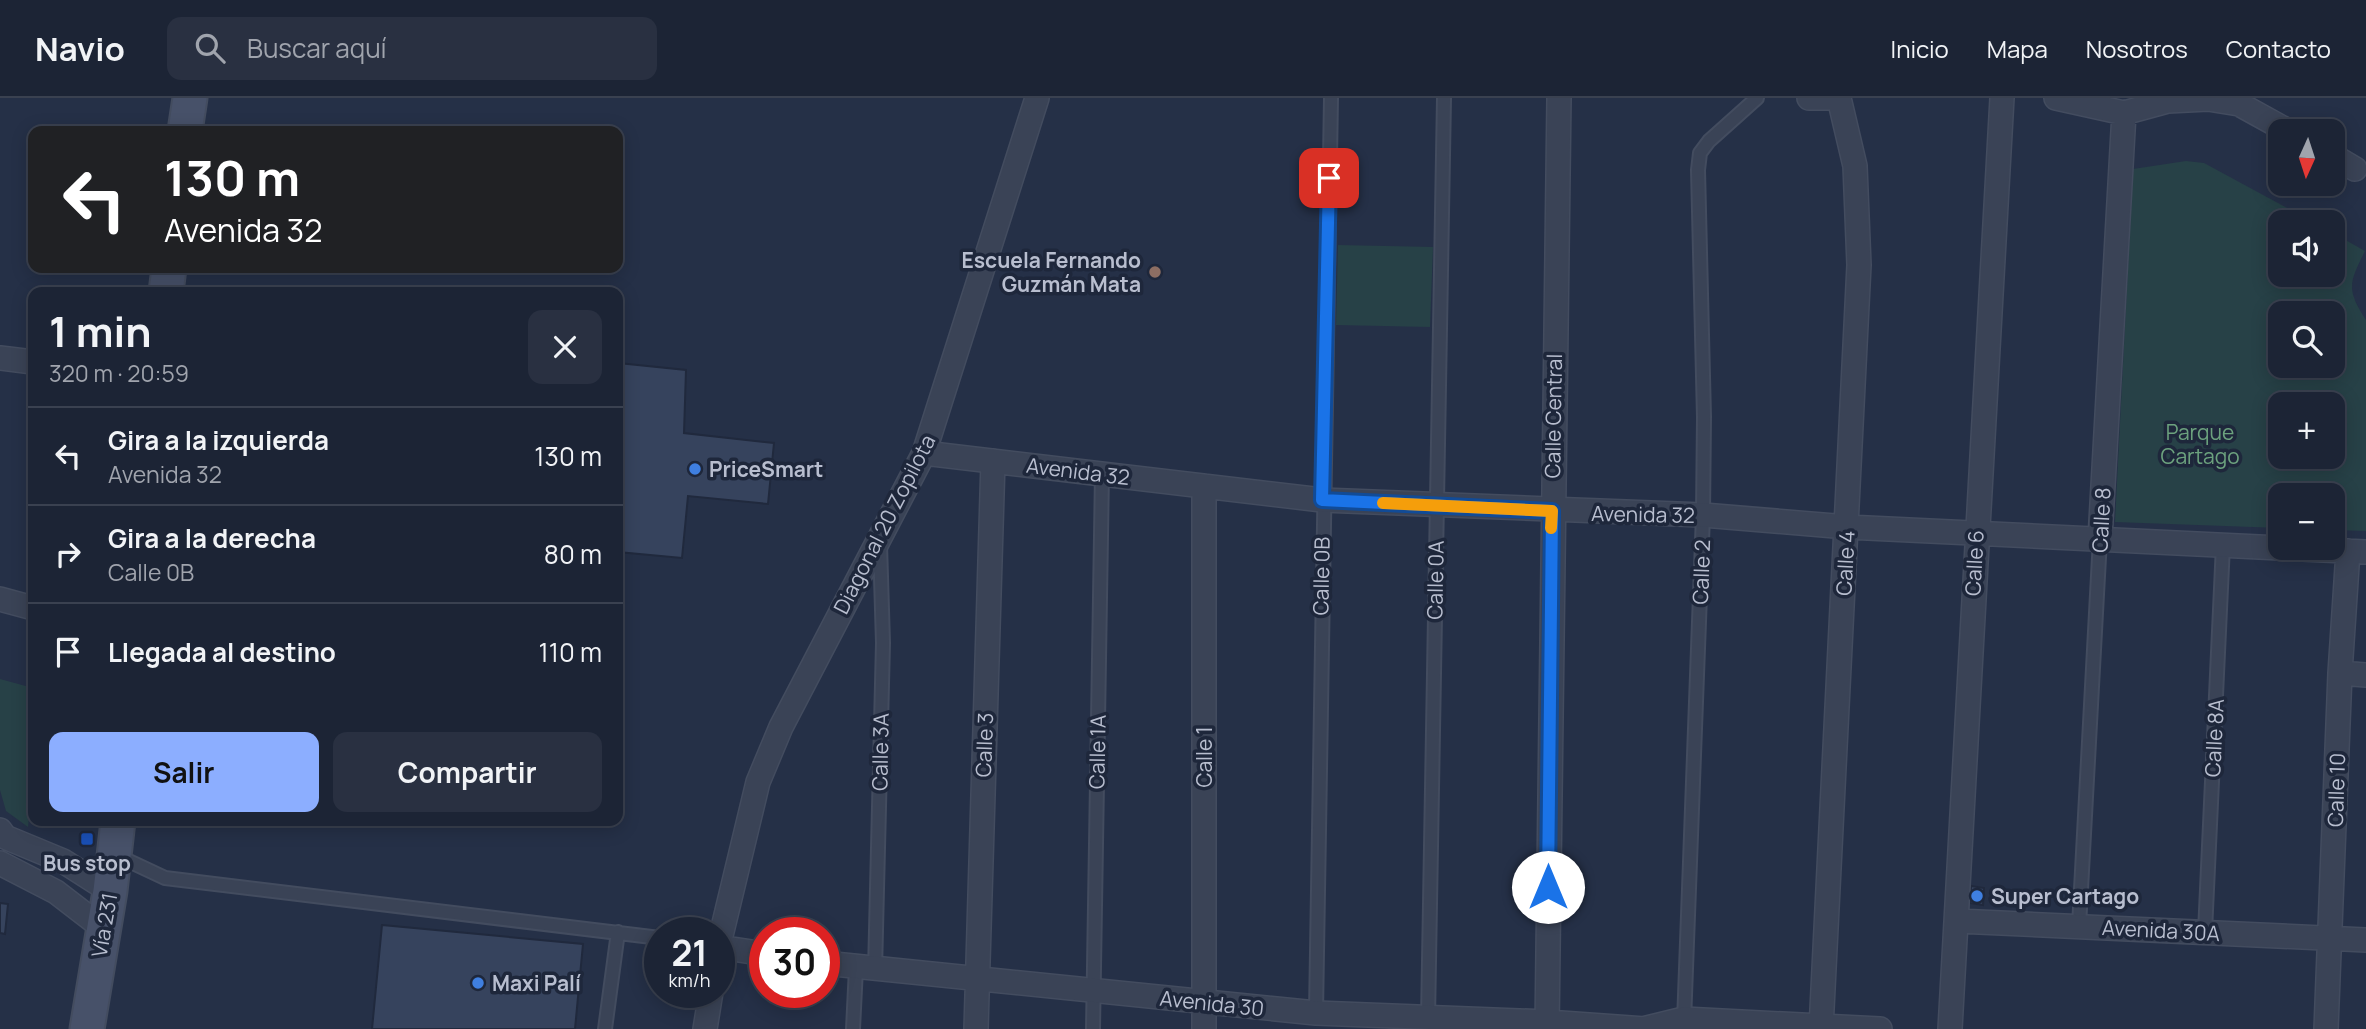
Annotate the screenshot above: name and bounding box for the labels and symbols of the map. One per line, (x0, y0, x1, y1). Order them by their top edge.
north arrow (2268, 119, 2345, 196)
pin (1299, 148, 1359, 208)
place label: Escuela Fernando Guzmán Mata (961, 246, 1141, 298)
marker: Escuela Fernando Guzmán Mata (1147, 264, 1163, 280)
street label: Calle Central (1538, 353, 1568, 479)
park label: Parque Cartago (2160, 418, 2240, 470)
street label: Diagonal 20 Zopilota (827, 430, 941, 618)
street label: Avenida 32 (1025, 451, 1131, 491)
place label: PriceSmart (709, 455, 823, 483)
marker: PriceSmart (687, 461, 703, 477)
street label: Calle 8 (2085, 487, 2117, 553)
street label: Avenida 32 (1591, 499, 1695, 529)
street label: Calle 6 (1958, 529, 1990, 597)
street label: Calle 4 (1829, 530, 1861, 596)
street label: Calle 0B (1306, 536, 1336, 616)
street label: Calle 2 (1686, 539, 1716, 605)
street label: Calle 0A (1420, 540, 1450, 620)
street label: Calle 8A (2198, 698, 2230, 778)
street label: Calle 3 (969, 712, 999, 778)
street label: Calle 3A (865, 713, 895, 791)
street label: Calle 1A (1082, 715, 1112, 789)
street label: Calle 1 (1190, 726, 1218, 788)
street label: Calle 10 (2321, 753, 2351, 827)
marker: Bus stop (79, 831, 95, 847)
place label: Bus stop (43, 849, 131, 877)
position arrow (1511, 850, 1585, 924)
place label: Super Cartago (1991, 882, 2139, 910)
marker: Super Cartago (1969, 888, 1985, 904)
street label: Vía 231 (85, 891, 123, 959)
street label: Avenida 30A (2101, 913, 2221, 947)
speed limit sign: 30 (749, 917, 840, 1008)
place label: Maxi Palí (492, 969, 581, 997)
marker: Maxi Palí (470, 975, 486, 991)
street label: Avenida 30 (1158, 984, 1266, 1022)

